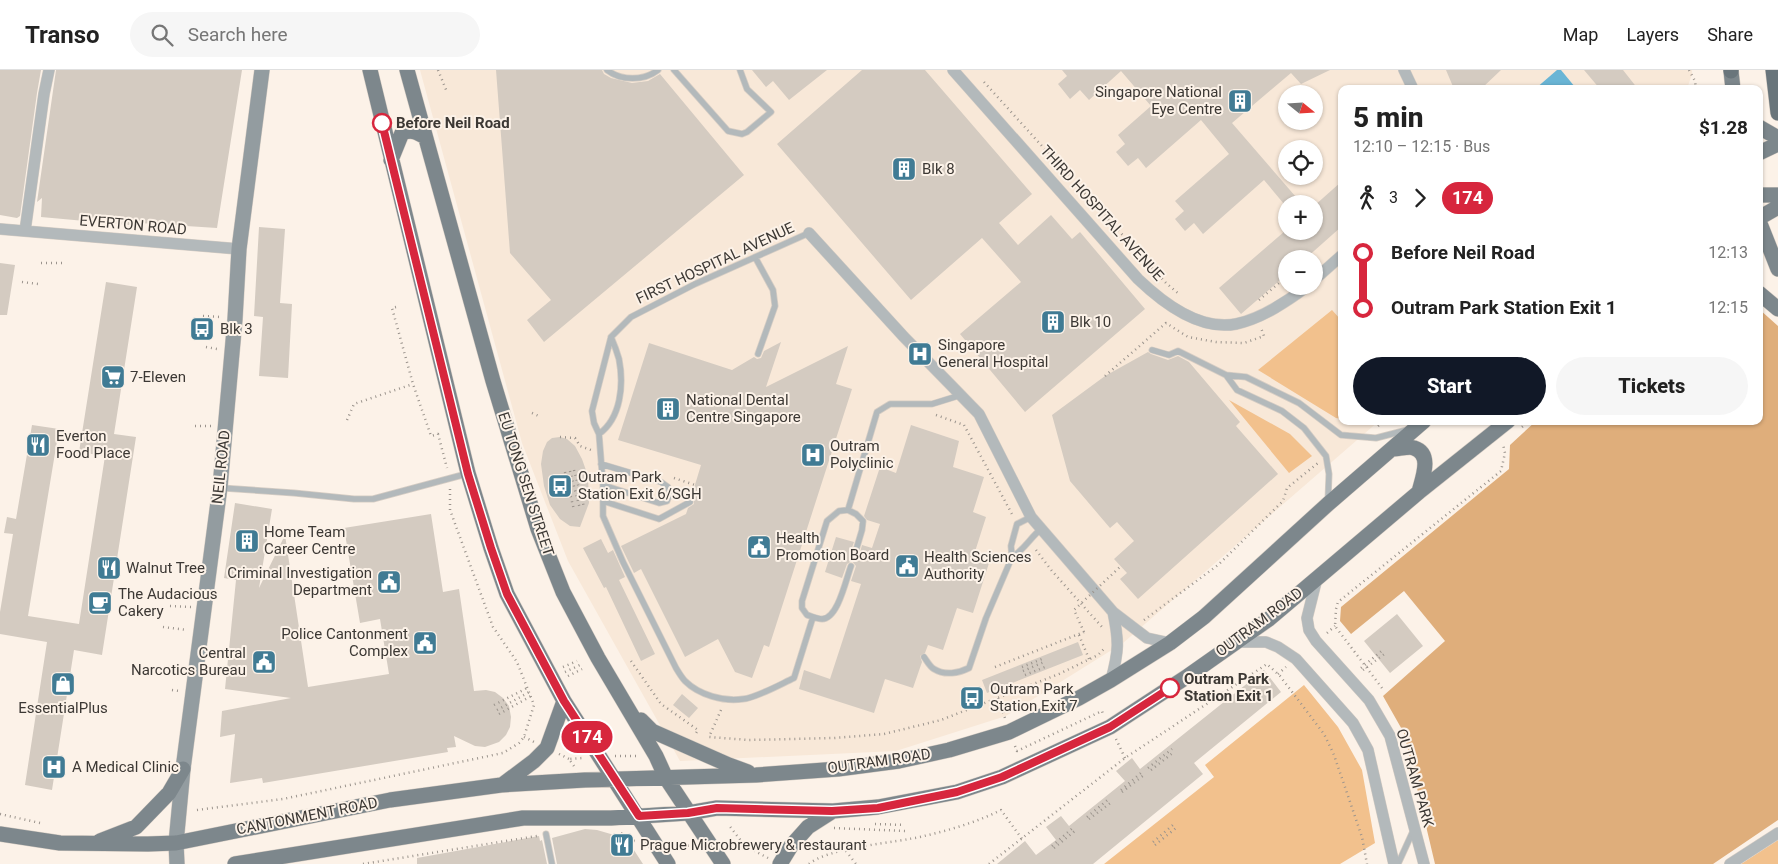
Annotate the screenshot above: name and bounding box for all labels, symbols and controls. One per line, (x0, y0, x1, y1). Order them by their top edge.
search box (130, 12, 480, 57)
text: Transo (25, 21, 100, 49)
icon: search (148, 21, 176, 49)
text: Search here (188, 23, 288, 46)
text: Map (1563, 24, 1598, 45)
text: Layers (1626, 24, 1679, 45)
text: Share (1707, 24, 1753, 45)
place label: Singapore National Eye Centre (1095, 83, 1222, 118)
north arrow (1278, 85, 1322, 130)
map controls (1278, 85, 1323, 295)
building icon: Singapore National Eye Centre (1227, 88, 1253, 114)
text: 5 min (1353, 101, 1424, 134)
marker: Before Neil Road (372, 113, 392, 133)
place label: Before Neil Road (396, 114, 510, 132)
text: $1.28 (1699, 116, 1748, 139)
text: 12:10 – 12:15 · Bus (1353, 137, 1490, 156)
button: locate (1278, 140, 1323, 185)
street label: THIRD HOSPITAL AVENUE (1036, 142, 1168, 285)
building icon: Blk 8 (891, 156, 917, 182)
place label: Blk 8 (922, 160, 955, 178)
icon: walk (1353, 184, 1381, 212)
icon: forward (1406, 184, 1434, 212)
text: 174 (1452, 187, 1483, 208)
text: 3 (1389, 188, 1398, 207)
button: + (1278, 195, 1323, 240)
street label: EVERTON ROAD (79, 211, 187, 239)
street label: FIRST HOSPITAL AVENUE (633, 218, 797, 308)
text: Before Neil Road (1391, 241, 1535, 264)
text: 12:13 (1708, 243, 1748, 262)
button: − (1278, 250, 1323, 295)
text: Outram Park Station Exit 1 (1391, 296, 1617, 319)
text: 12:15 (1708, 298, 1748, 317)
building icon: Blk 10 (1040, 309, 1066, 335)
place label: Blk 10 (1070, 313, 1111, 331)
bus stop icon: Blk 3 (189, 316, 215, 342)
place label: Blk 3 (220, 320, 253, 338)
place label: Singapore General Hospital (938, 336, 1049, 371)
hospital icon: Singapore General Hospital (907, 341, 933, 367)
button: Start (1353, 357, 1546, 415)
button: Tickets (1556, 357, 1748, 415)
supermarket icon: 7-Eleven (100, 364, 126, 390)
place label: 7-Eleven (130, 368, 186, 386)
place label: National Dental Centre Singapore (686, 391, 801, 426)
building icon: National Dental Centre Singapore (655, 396, 681, 422)
street label: EU TONG SEN STREET (494, 410, 558, 558)
place label: Everton Food Place (56, 427, 131, 462)
street label: NEIL ROAD (208, 429, 234, 505)
restaurant icon: Everton Food Place (25, 432, 51, 458)
place label: Outram Polyclinic (830, 437, 894, 472)
hospital icon: Outram Polyclinic (800, 442, 826, 468)
place label: Outram Park Station Exit 6/SGH (578, 468, 702, 503)
bus stop icon: Outram Park Station Exit 6/SGH (547, 473, 573, 499)
place label: Home Team Career Centre (264, 523, 355, 558)
building icon: Home Team Career Centre (234, 528, 260, 554)
place label: Health Promotion Board (776, 529, 889, 564)
public building icon: Health Promotion Board (746, 534, 772, 560)
place label: Health Sciences Authority (924, 548, 1032, 583)
public building icon: Health Sciences Authority (894, 553, 920, 579)
restaurant icon: Walnut Tree (96, 555, 122, 581)
place label: Walnut Tree (126, 559, 205, 577)
place label: Criminal Investigation Department (227, 564, 372, 599)
public building icon: Criminal Investigation Department (376, 569, 402, 595)
street label: OUTRAM ROAD (1212, 584, 1306, 660)
place label: The Audacious Cakery (118, 585, 218, 620)
cafe icon: The Audacious Cakery (87, 590, 113, 616)
place label: Police Cantonment Complex (281, 625, 409, 660)
public building icon: Police Cantonment Complex (412, 630, 438, 656)
place label: Central Narcotics Bureau (131, 644, 246, 679)
public building icon: Central Narcotics Bureau (251, 649, 277, 675)
place label: Outram Park Station Exit 1 (1184, 670, 1273, 705)
shop icon: EssentialPlus (50, 671, 76, 697)
marker: Outram Park Station Exit 1 (1160, 678, 1180, 698)
place label: Outram Park Station Exit 7 (990, 680, 1078, 715)
bus stop icon: Outram Park Station Exit 7 (959, 685, 985, 711)
place label: EssentialPlus (18, 699, 108, 717)
line badge: 174 (558, 721, 616, 753)
text: 174 (572, 726, 602, 747)
street label: OUTRAM PARK (1392, 727, 1438, 830)
street label: OUTRAM ROAD (826, 745, 932, 777)
hospital icon: A Medical Clinic (41, 754, 67, 780)
place label: A Medical Clinic (72, 758, 179, 776)
street label: CANTONMENT ROAD (235, 793, 379, 839)
restaurant icon: Prague Microbrewery & restaurant (609, 832, 635, 858)
place label: Prague Microbrewery & restaurant (640, 836, 867, 854)

